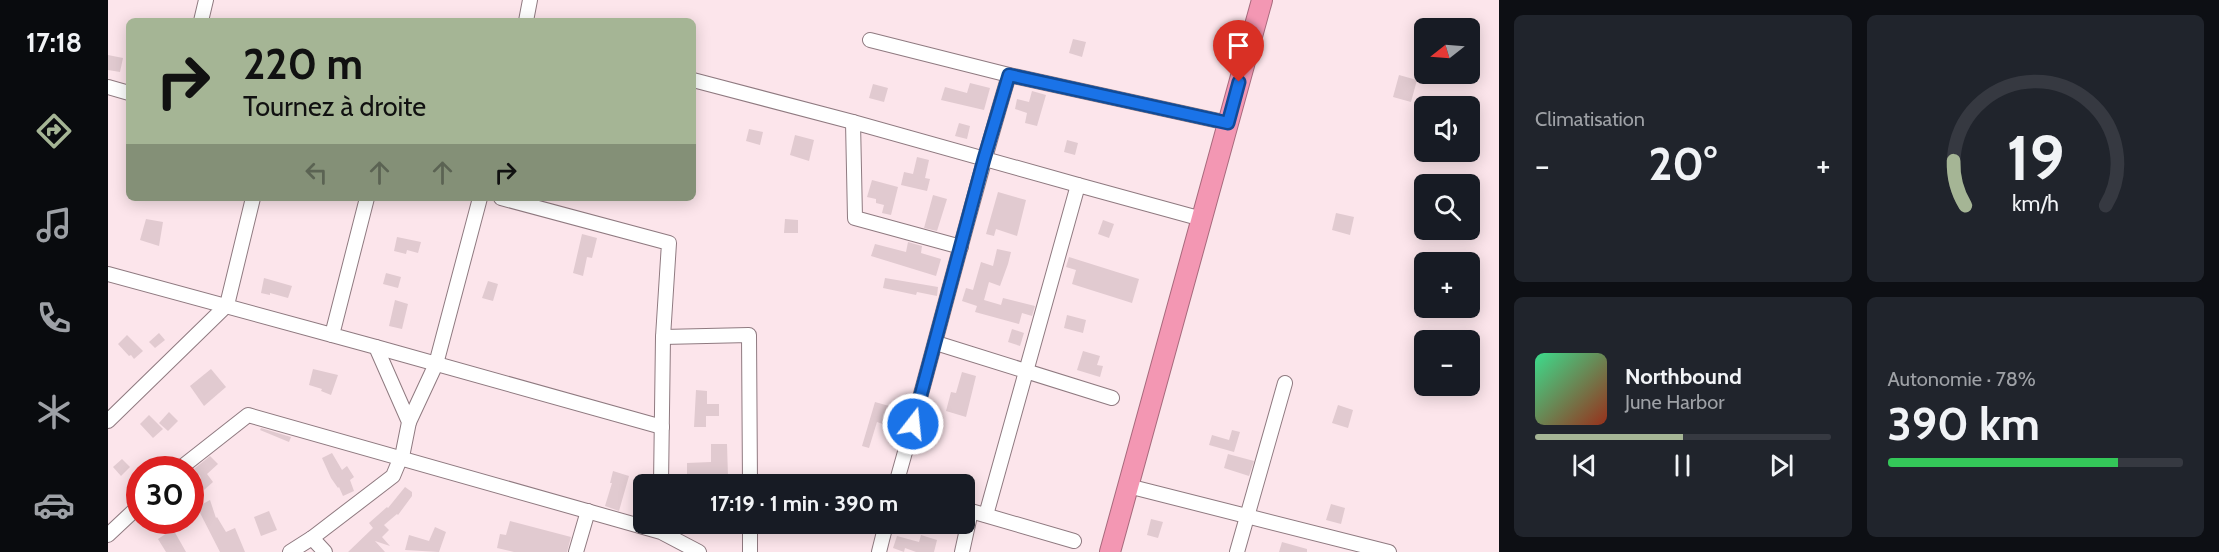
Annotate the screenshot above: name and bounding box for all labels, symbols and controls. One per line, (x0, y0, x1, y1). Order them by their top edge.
north arrow (1414, 18, 1480, 84)
map controls (1414, 18, 1480, 396)
pin (1213, 20, 1264, 82)
text: 17:18 (26, 26, 82, 59)
icon: arrive (1222, 29, 1255, 62)
text: 220 m (243, 38, 363, 90)
icon: right (144, 42, 222, 120)
text: Tournez à droite (243, 90, 426, 123)
button: sound (1414, 96, 1480, 162)
text: Climatisation (1535, 107, 1645, 131)
icon: directions (33, 110, 75, 152)
text: 19 (2006, 120, 2064, 196)
text: 20° (1648, 137, 1717, 191)
text: − (1535, 145, 1550, 185)
text: + (1816, 145, 1831, 185)
icon: left (300, 156, 333, 189)
icon: ahead (363, 156, 396, 189)
icon: ahead (426, 156, 459, 189)
icon: right (489, 156, 522, 189)
button: search (1414, 174, 1480, 240)
text: km/h (2012, 190, 2059, 216)
icon: music (33, 204, 75, 246)
button: + (1414, 252, 1480, 318)
icon: phone (33, 297, 75, 339)
button: − (1414, 330, 1480, 396)
text: Northbound (1625, 363, 1742, 390)
text: Autonomie · 78% (1888, 367, 2036, 391)
text: June Harbor (1625, 390, 1725, 414)
icon: climate (33, 391, 75, 433)
position arrow (881, 392, 945, 456)
text: 390 km (1888, 397, 2040, 451)
icon: previous (1568, 449, 1601, 482)
icon: pause (1666, 449, 1699, 482)
icon: next (1765, 449, 1798, 482)
speed limit sign: 30 (126, 456, 204, 534)
icon: car (33, 484, 75, 526)
text: 17:19 · 1 min · 390 m (710, 490, 898, 517)

